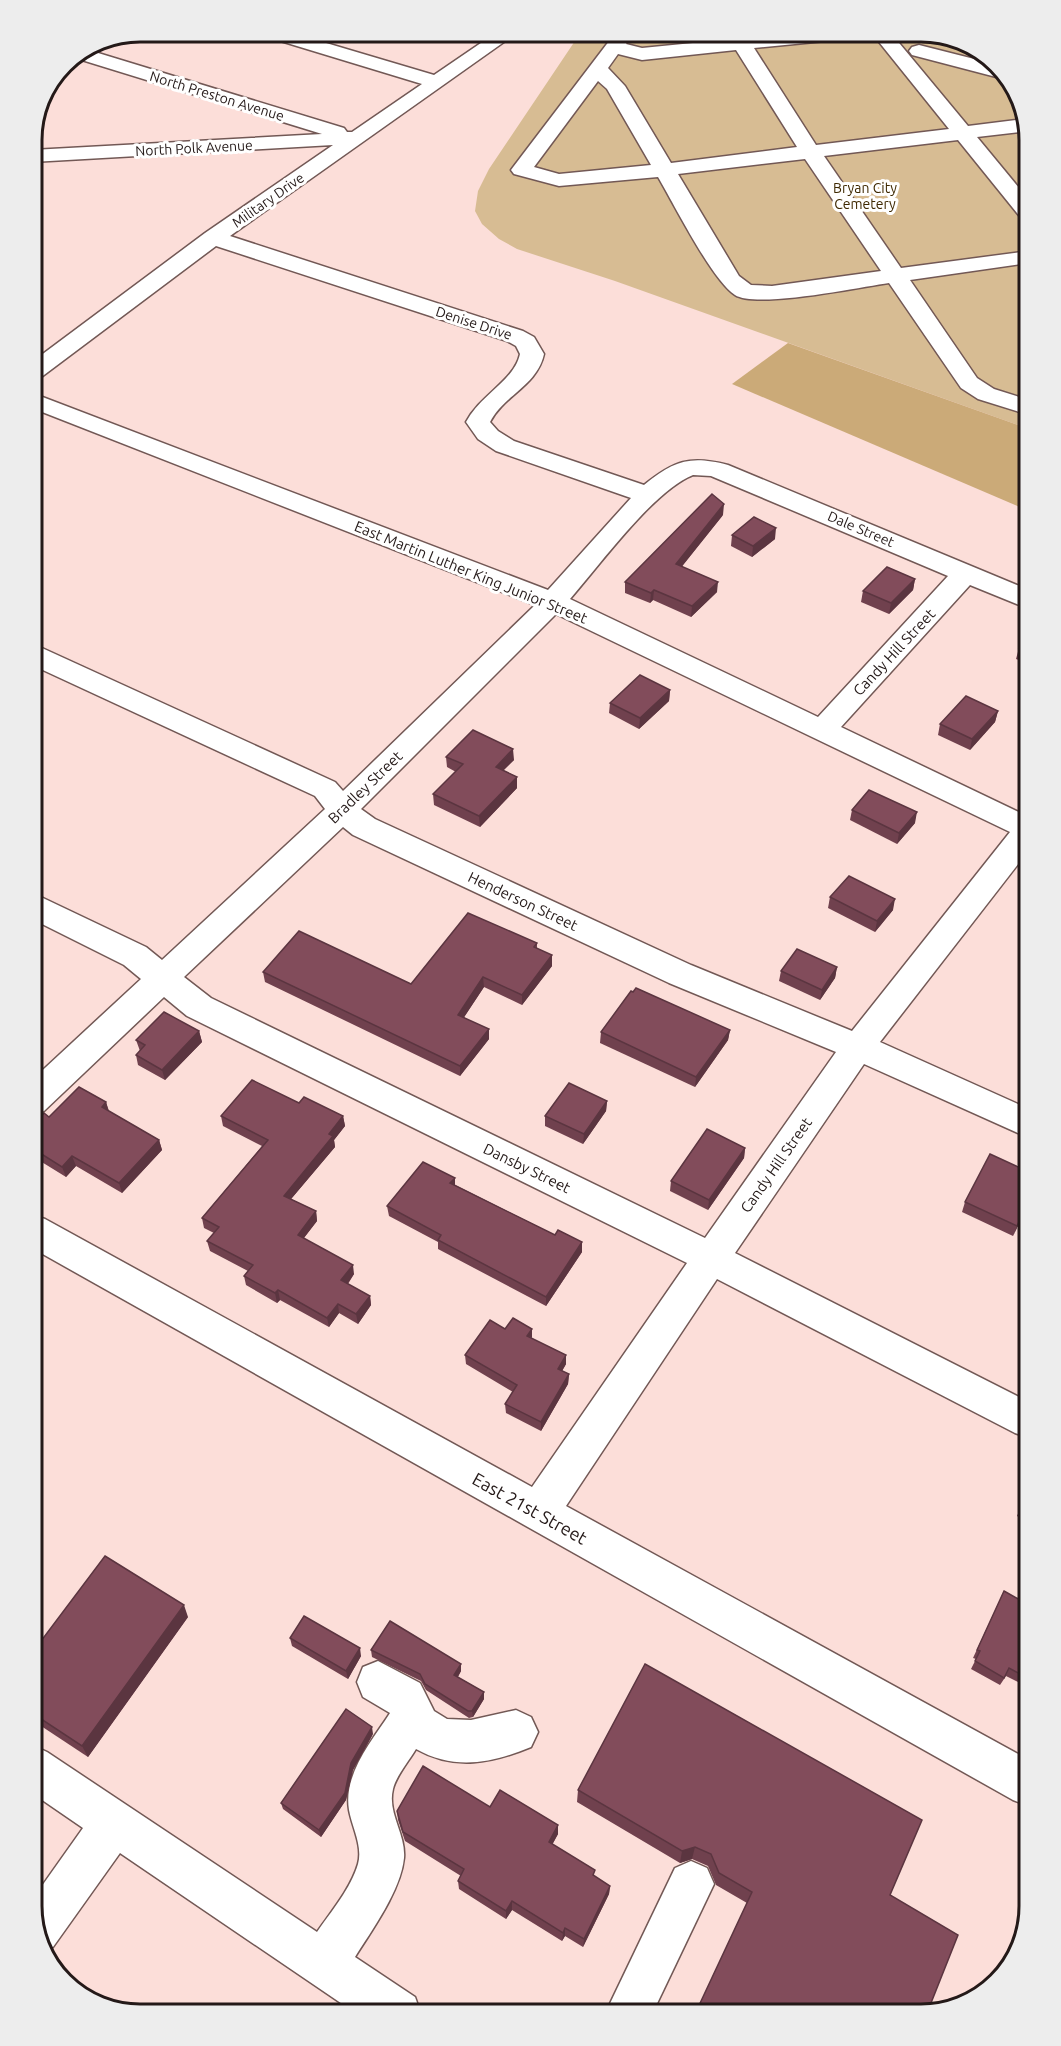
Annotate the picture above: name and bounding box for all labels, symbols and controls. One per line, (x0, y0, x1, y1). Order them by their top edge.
street label: North Preston Avenue (148, 68, 286, 124)
street label: North Polk Avenue (135, 137, 253, 159)
street label: Military Drive (229, 169, 307, 231)
park label: Bryan City Cemetery (833, 180, 897, 212)
street label: Denise Drive (434, 303, 514, 343)
street label: Dale Street (825, 508, 897, 550)
street label: East Martin Luther King Junior Street (352, 517, 590, 627)
street label: Candy Hill Street (850, 605, 939, 699)
street label: Bradley Street (324, 747, 406, 827)
street label: Henderson Street (465, 868, 581, 934)
street label: Candy Hill Street (737, 1114, 815, 1216)
street label: Dansby Street (481, 1140, 573, 1196)
street label: East 21st Street (469, 1468, 591, 1548)

